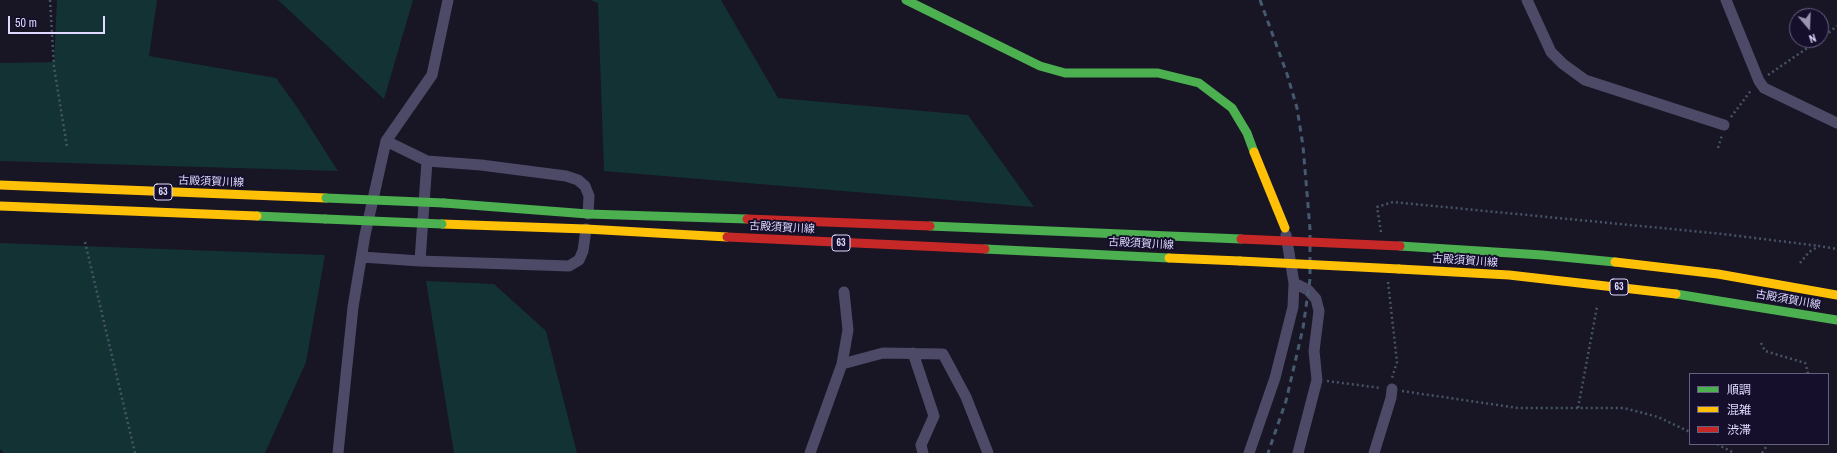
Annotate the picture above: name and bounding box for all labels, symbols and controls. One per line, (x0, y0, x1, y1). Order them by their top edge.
scale bar (10, 8, 107, 34)
north arrow (1789, 8, 1829, 48)
text: 50 m (15, 15, 37, 31)
text: N (1807, 31, 1818, 46)
street label: 古殿須賀川線 (178, 174, 244, 190)
road number: 63 (154, 184, 172, 200)
street label: 古殿須賀川線 (749, 220, 815, 236)
road number: 63 (832, 235, 850, 251)
street label: 古殿須賀川線 (1108, 236, 1174, 252)
street label: 古殿須賀川線 (1432, 252, 1498, 270)
road number: 63 (1610, 279, 1628, 295)
street label: 古殿須賀川線 (1754, 288, 1822, 312)
legend (1689, 373, 1829, 445)
text: 順調 (1727, 382, 1751, 398)
text: 混雑 (1727, 402, 1751, 418)
text: 渋滞 (1727, 422, 1751, 438)

